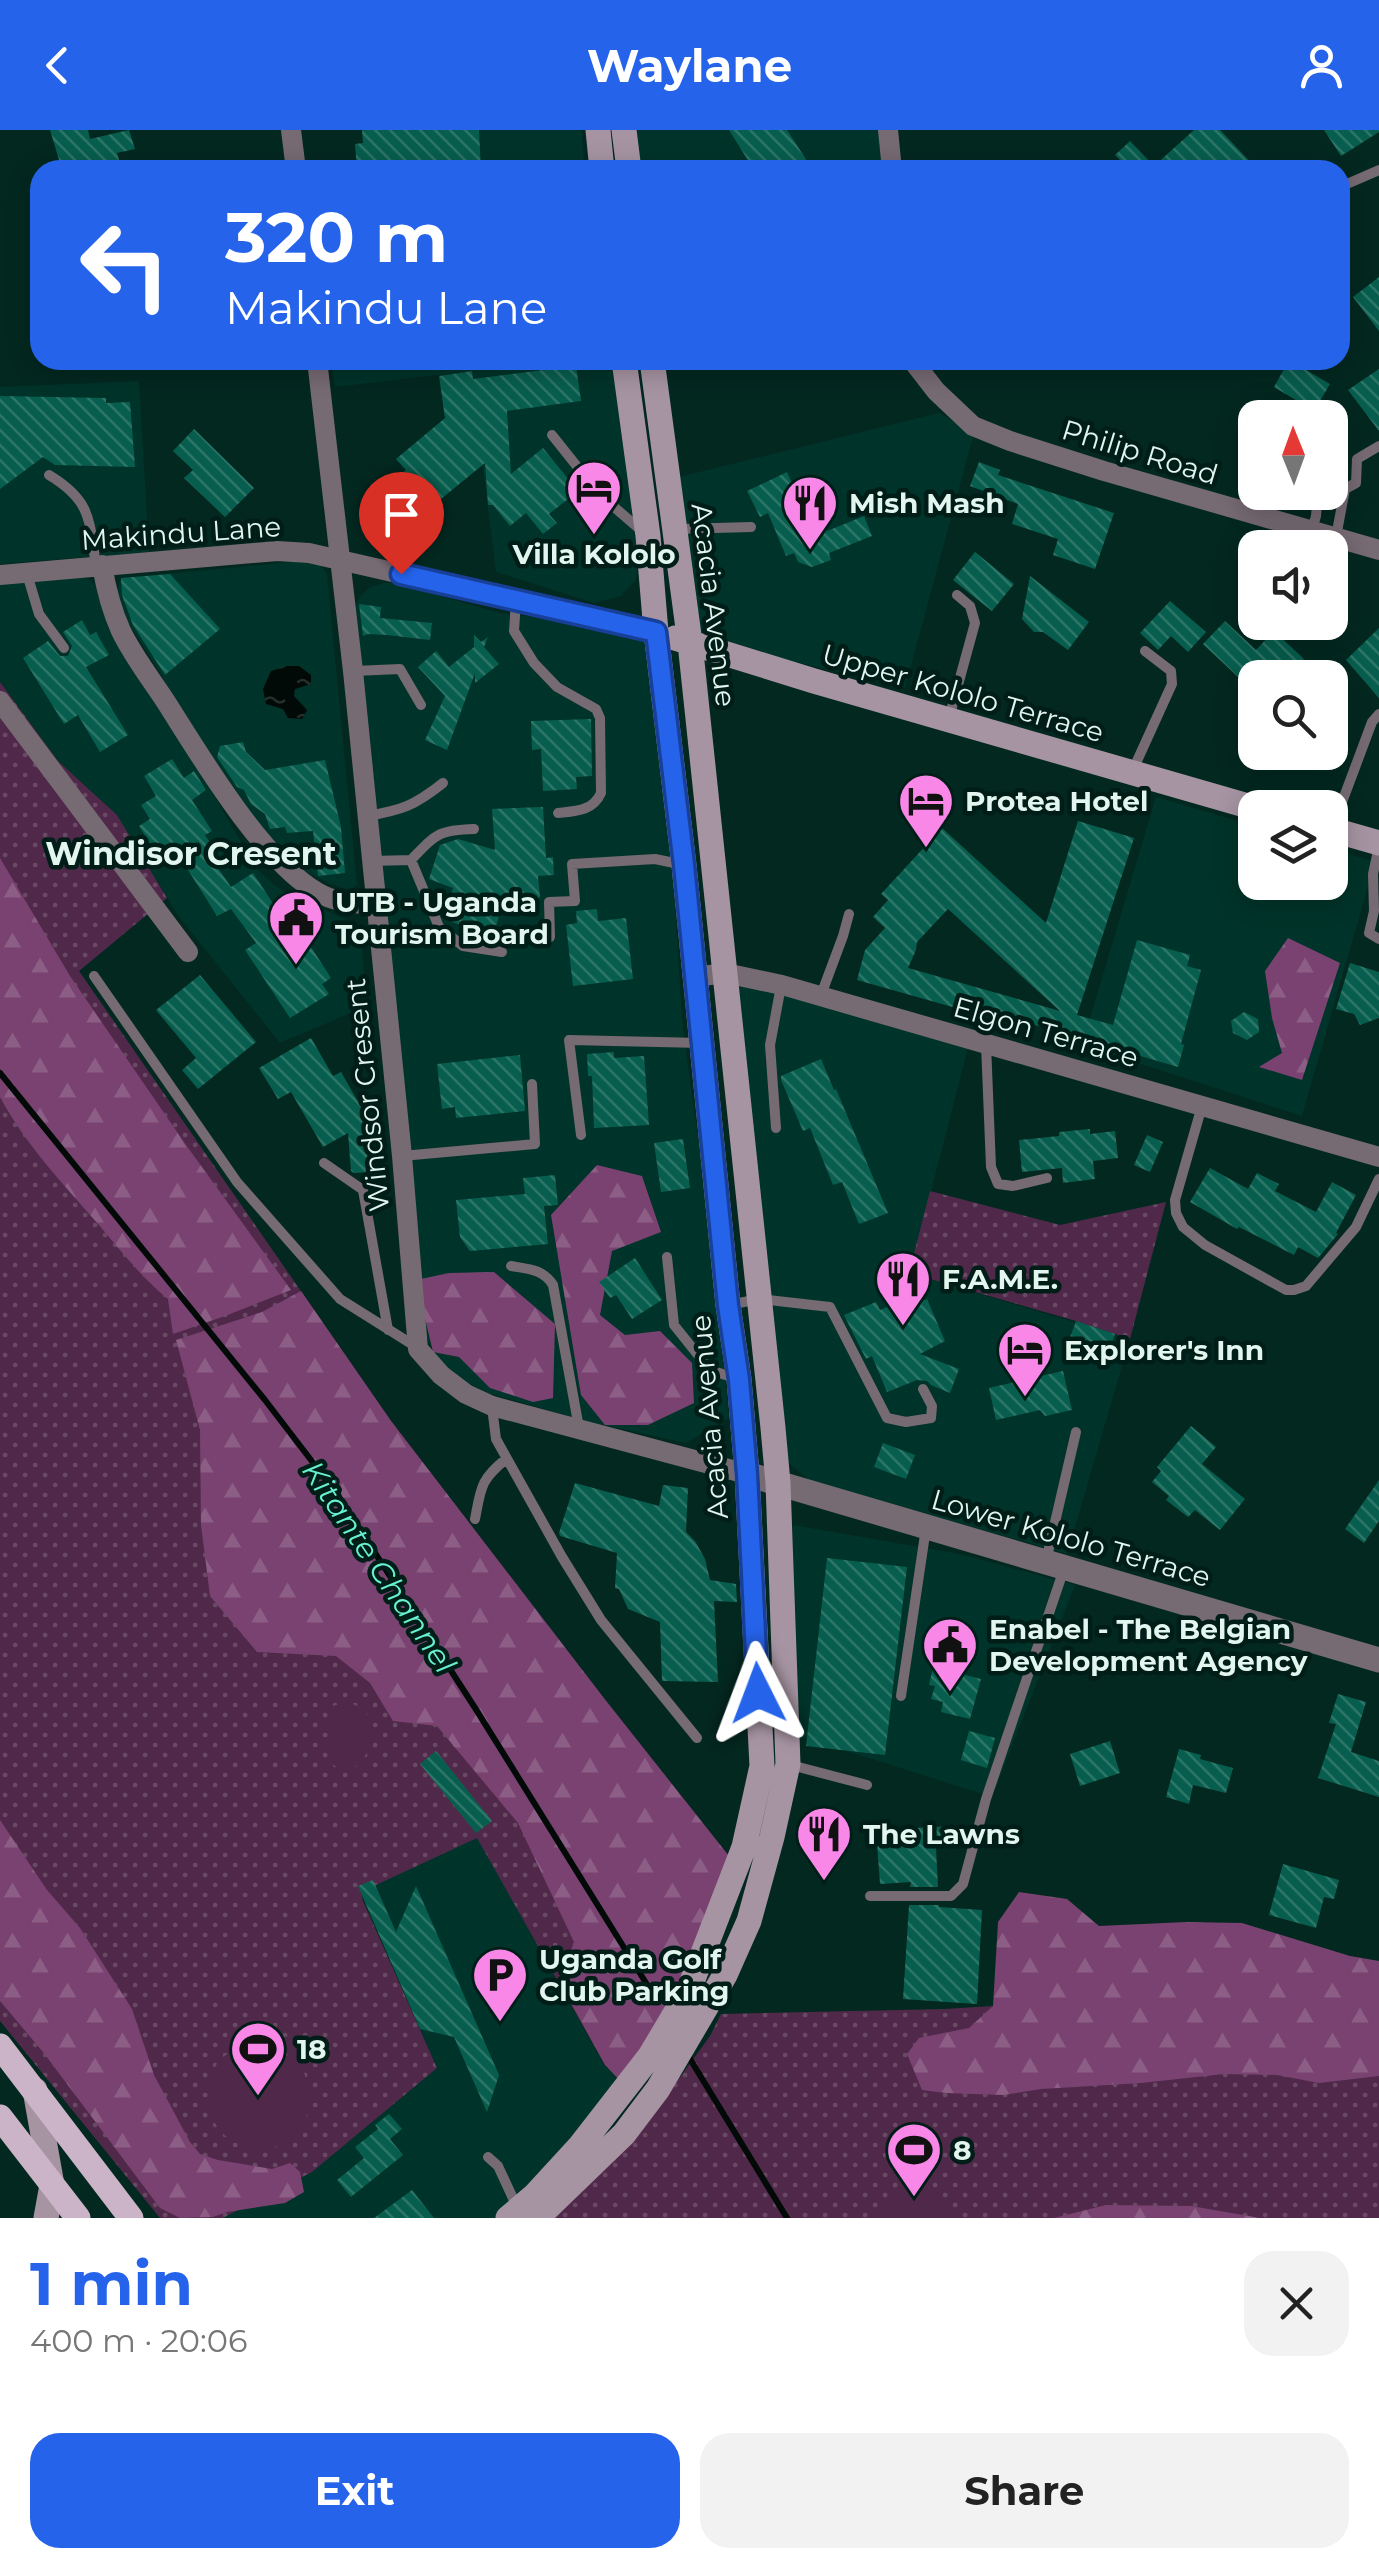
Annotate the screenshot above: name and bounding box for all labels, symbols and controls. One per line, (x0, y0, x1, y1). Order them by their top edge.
icon: back (30, 38, 85, 93)
text: Waylane (587, 38, 792, 93)
icon: person (1294, 38, 1349, 93)
text: 320 m (225, 194, 448, 280)
icon: left (60, 200, 190, 330)
text: Makindu Lane (225, 280, 547, 335)
north arrow (1238, 400, 1348, 510)
map controls (1238, 400, 1348, 900)
street label: Philip Road (1058, 412, 1222, 492)
hotel icon: Villa Kololo (564, 458, 624, 537)
pin (359, 472, 444, 575)
restaurant icon: Mish Mash (780, 473, 840, 552)
place label: Mish Mash (849, 486, 1005, 520)
icon: arrive (374, 487, 429, 542)
street label: Acacia Avenue (685, 501, 743, 709)
street label: Makindu Lane (80, 509, 282, 557)
button: sound (1238, 530, 1348, 640)
place label: Villa Kololo (511, 537, 676, 571)
street label: Upper Kololo Terrace (818, 636, 1108, 750)
button: search (1238, 660, 1348, 770)
hotel icon: Protea Hotel (896, 771, 956, 850)
place label: Protea Hotel (965, 784, 1148, 818)
button: layers (1238, 790, 1348, 900)
district label: Windisor Cresent (45, 834, 337, 873)
place label: UTB - Uganda Tourism Board (335, 885, 549, 951)
public building icon: UTB - Uganda Tourism Board (266, 888, 326, 967)
street label: Windsor Cresent (338, 977, 396, 1213)
street label: Elgon Terrace (950, 989, 1142, 1075)
restaurant icon: F.A.M.E. (873, 1249, 933, 1328)
place label: F.A.M.E. (942, 1262, 1058, 1296)
street label: Acacia Avenue (683, 1313, 735, 1521)
hotel icon: Explorer's Inn (995, 1320, 1055, 1399)
place label: Explorer's Inn (1064, 1333, 1264, 1367)
water label: Kitante Channel (294, 1454, 464, 1680)
street label: Lower Kololo Terrace (927, 1482, 1215, 1594)
place label: Enabel - The Belgian Development Agency (989, 1612, 1308, 1678)
public building icon: Enabel - The Belgian Development Agency (920, 1615, 980, 1694)
position arrow (706, 1641, 810, 1745)
restaurant icon: The Lawns (794, 1804, 854, 1883)
place label: The Lawns (863, 1817, 1020, 1851)
place label: Uganda Golf Club Parking (539, 1942, 729, 2008)
parking icon: Uganda Golf Club Parking (470, 1945, 530, 2024)
sports icon: 18 (228, 2019, 288, 2098)
place label: 18 (297, 2032, 326, 2066)
sports icon: 8 (884, 2120, 944, 2199)
place label: 8 (953, 2133, 971, 2167)
text: 1 min (30, 2247, 193, 2320)
button: close (1244, 2251, 1349, 2356)
text: 400 m · 20:06 (30, 2321, 247, 2360)
button: Exit (30, 2433, 680, 2548)
button: Share (700, 2433, 1349, 2548)

